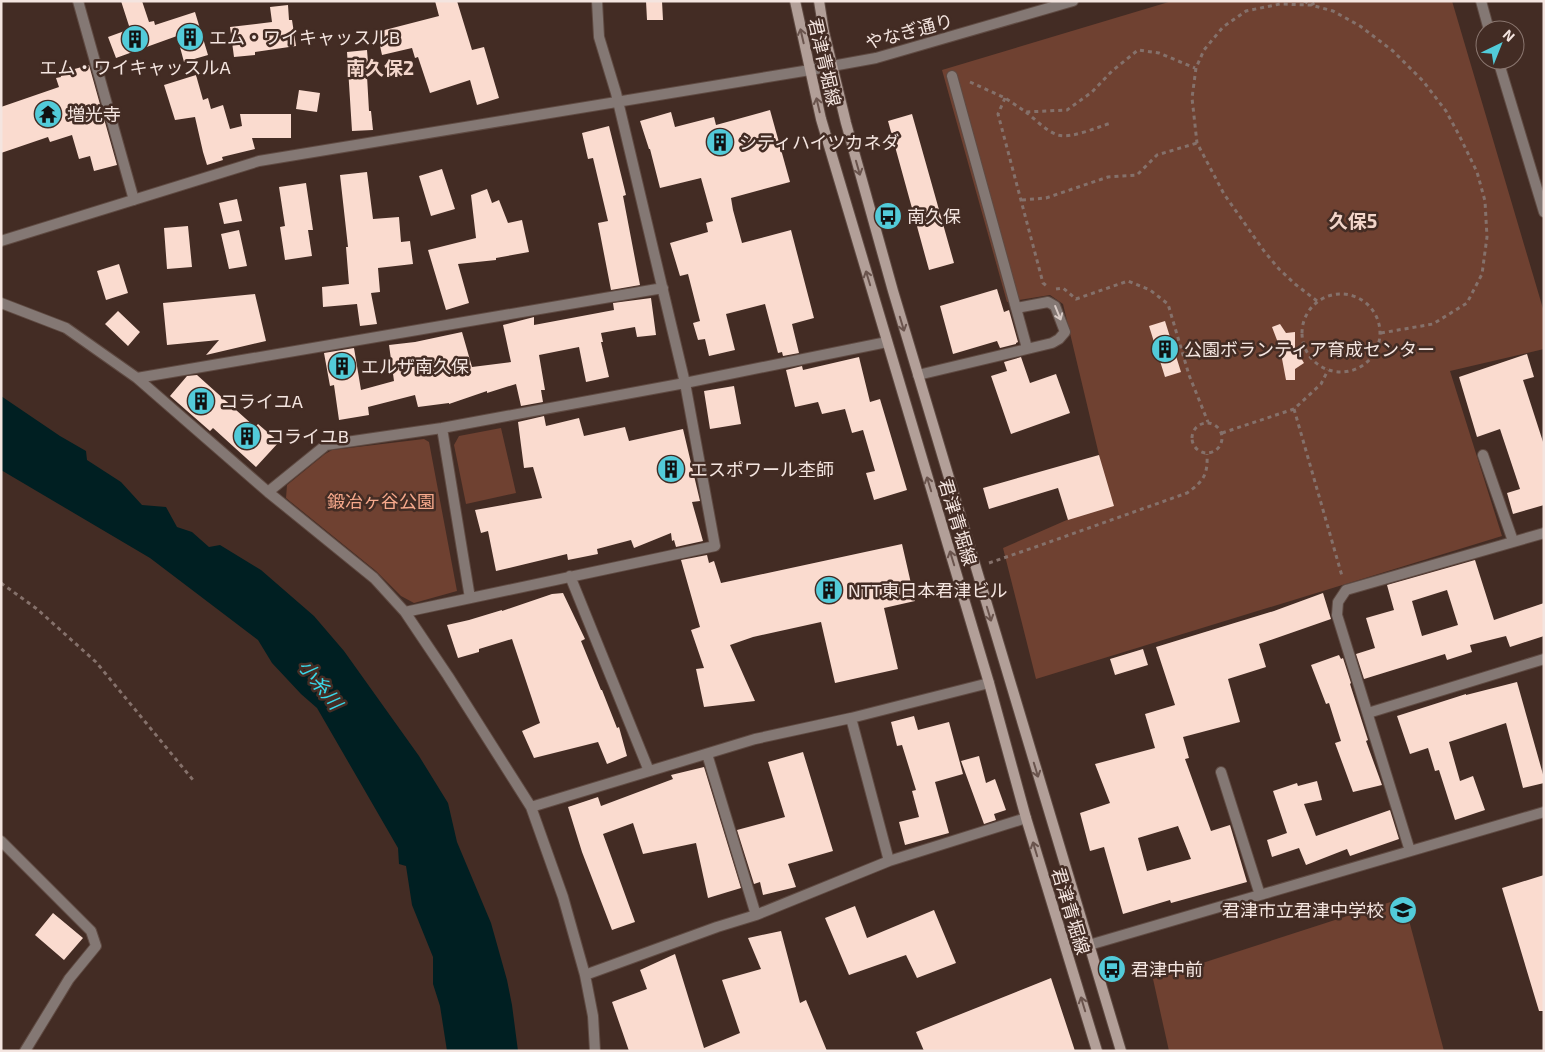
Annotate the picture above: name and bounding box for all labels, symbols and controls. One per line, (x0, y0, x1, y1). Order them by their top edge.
street label: やなぎ通り (863, 9, 955, 53)
street label: 君津青堀線 (804, 16, 846, 108)
north arrow (1475, 20, 1525, 70)
building icon: エム・ワイキャッスルB (175, 22, 205, 52)
building icon: エム・ワイキャッスルA (120, 24, 150, 54)
text: N (1500, 25, 1519, 45)
place label: エム・ワイキャッスルB (209, 26, 400, 48)
one-way arrow (797, 28, 806, 44)
place label: エム・ワイキャッスルA (39, 56, 231, 78)
district label: 南久保2 (346, 56, 414, 79)
one-way arrow (813, 98, 822, 114)
temple icon: 増光寺 (33, 99, 63, 129)
place label: 増光寺 (67, 103, 121, 125)
building icon: シティハイツカネダ (705, 127, 735, 157)
place label: シティハイツカネダ (739, 131, 900, 153)
one-way arrow (854, 159, 864, 175)
bus stop icon: 南久保 (873, 201, 903, 231)
place label: 南久保 (907, 205, 961, 227)
district label: 久保5 (1329, 209, 1377, 232)
one-way arrow (863, 270, 873, 286)
one-way arrow (1053, 305, 1063, 320)
one-way arrow (898, 316, 908, 332)
building icon: 公園ボランティア育成センター (1150, 334, 1180, 364)
place label: 公園ボランティア育成センター (1184, 338, 1435, 360)
building icon: エルザ南久保 (327, 351, 357, 381)
place label: エルザ南久保 (361, 355, 469, 377)
building icon: コライユA (186, 386, 216, 416)
place label: コライユA (220, 390, 304, 412)
building icon: コライユB (232, 421, 262, 451)
place label: コライユB (266, 425, 349, 447)
building icon: エスポワール杢師 (656, 454, 686, 484)
place label: エスポワール杢師 (690, 458, 834, 480)
one-way arrow (924, 476, 934, 492)
street label: 君津青堀線 (934, 476, 982, 568)
park label: 鍛冶ヶ谷公園 (327, 490, 435, 512)
one-way arrow (946, 551, 956, 567)
building icon: NTT東日本君津ビル (814, 575, 844, 605)
place label: NTT東日本君津ビル (848, 579, 1008, 601)
one-way arrow (985, 606, 995, 622)
water label: 小糸川 (294, 654, 349, 715)
one-way arrow (1031, 761, 1041, 777)
one-way arrow (1029, 841, 1039, 857)
street label: 君津青堀線 (1047, 865, 1095, 957)
school or university icon: 君津市立君津中学校 (1388, 895, 1418, 925)
place label: 君津市立君津中学校 (1222, 899, 1384, 921)
bus stop icon: 君津中前 (1097, 954, 1127, 984)
place label: 君津中前 (1131, 958, 1203, 980)
one-way arrow (1077, 997, 1087, 1013)

